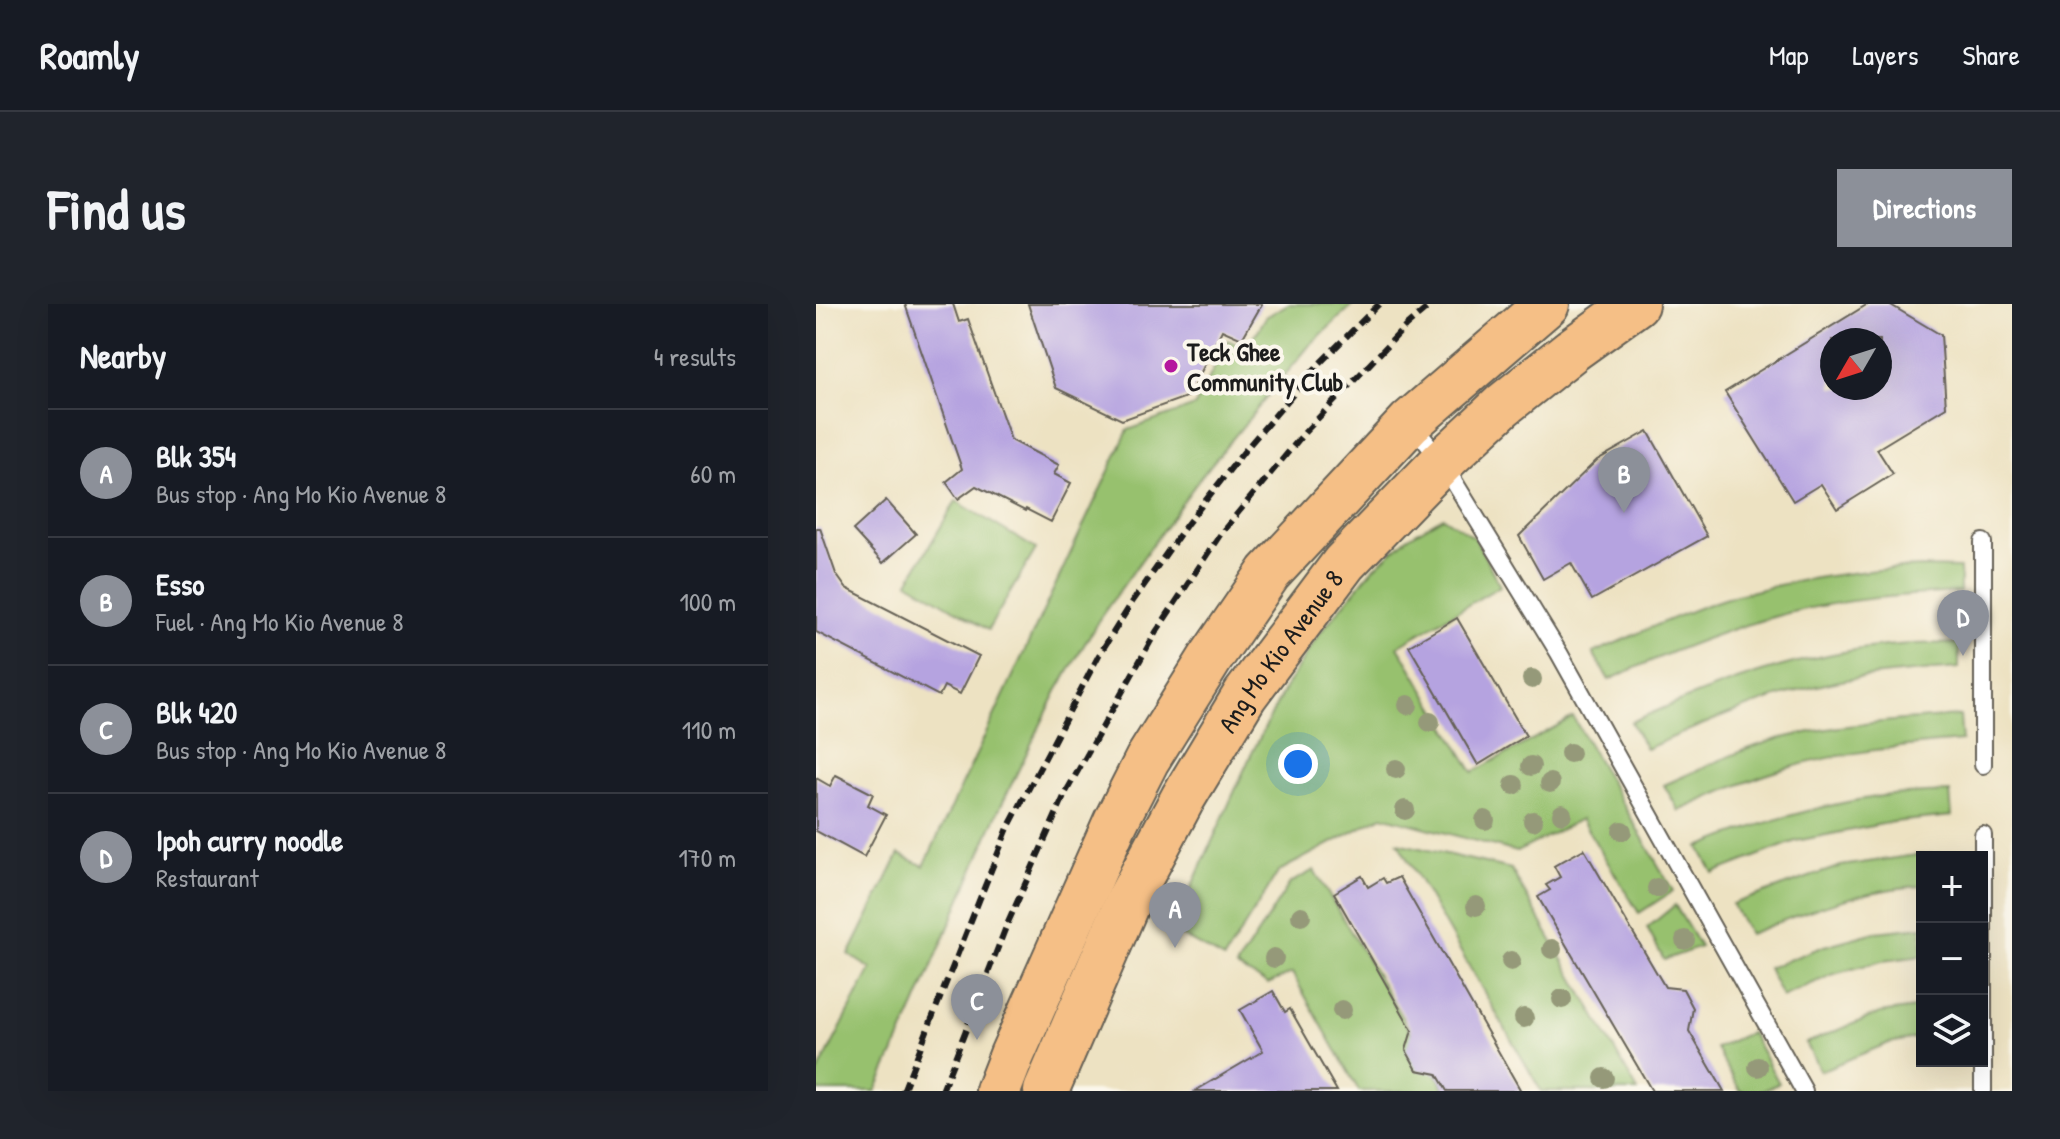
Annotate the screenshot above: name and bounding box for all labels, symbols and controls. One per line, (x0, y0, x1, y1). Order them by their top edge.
text: Roamly (40, 29, 139, 81)
text: Map (1769, 36, 1809, 74)
text: Layers (1853, 36, 1918, 74)
text: Share (1962, 36, 2020, 74)
button: Directions (1837, 169, 2012, 247)
text: Find us (48, 171, 186, 246)
north arrow (1820, 328, 1892, 400)
text: Nearby (80, 333, 166, 379)
place label: Teck Ghee Community Club (1186, 334, 1344, 400)
text: 4 results (654, 339, 736, 374)
marker: Teck Ghee Community Club (1162, 357, 1180, 375)
text: Blk 354 (156, 436, 236, 476)
pin: B (1598, 447, 1650, 513)
text: A (100, 456, 112, 491)
text: 60 m (690, 456, 736, 491)
text: Bus stop · Ang Mo Kio Avenue 8 (156, 476, 446, 511)
street label: Ang Mo Kio Avenue 8 (1209, 562, 1351, 739)
text: Esso (156, 564, 204, 604)
text: B (99, 584, 113, 619)
text: 100 m (680, 584, 736, 619)
pin: D (1937, 590, 1989, 656)
text: Fuel · Ang Mo Kio Avenue 8 (156, 604, 404, 639)
text: Blk 420 (156, 692, 237, 732)
text: C (99, 712, 113, 747)
text: 110 m (682, 712, 736, 747)
text: Bus stop · Ang Mo Kio Avenue 8 (156, 732, 446, 767)
your location (1278, 744, 1318, 784)
text: Ipoh curry noodle (156, 820, 343, 860)
text: D (100, 840, 112, 875)
text: 170 m (678, 840, 736, 875)
map controls (1916, 851, 1988, 1067)
button: + (1916, 851, 1988, 923)
text: Restaurant (156, 860, 259, 895)
pin: A (1149, 882, 1201, 948)
button: − (1916, 923, 1988, 995)
pin: C (951, 974, 1003, 1040)
button: layers (1916, 995, 1988, 1067)

